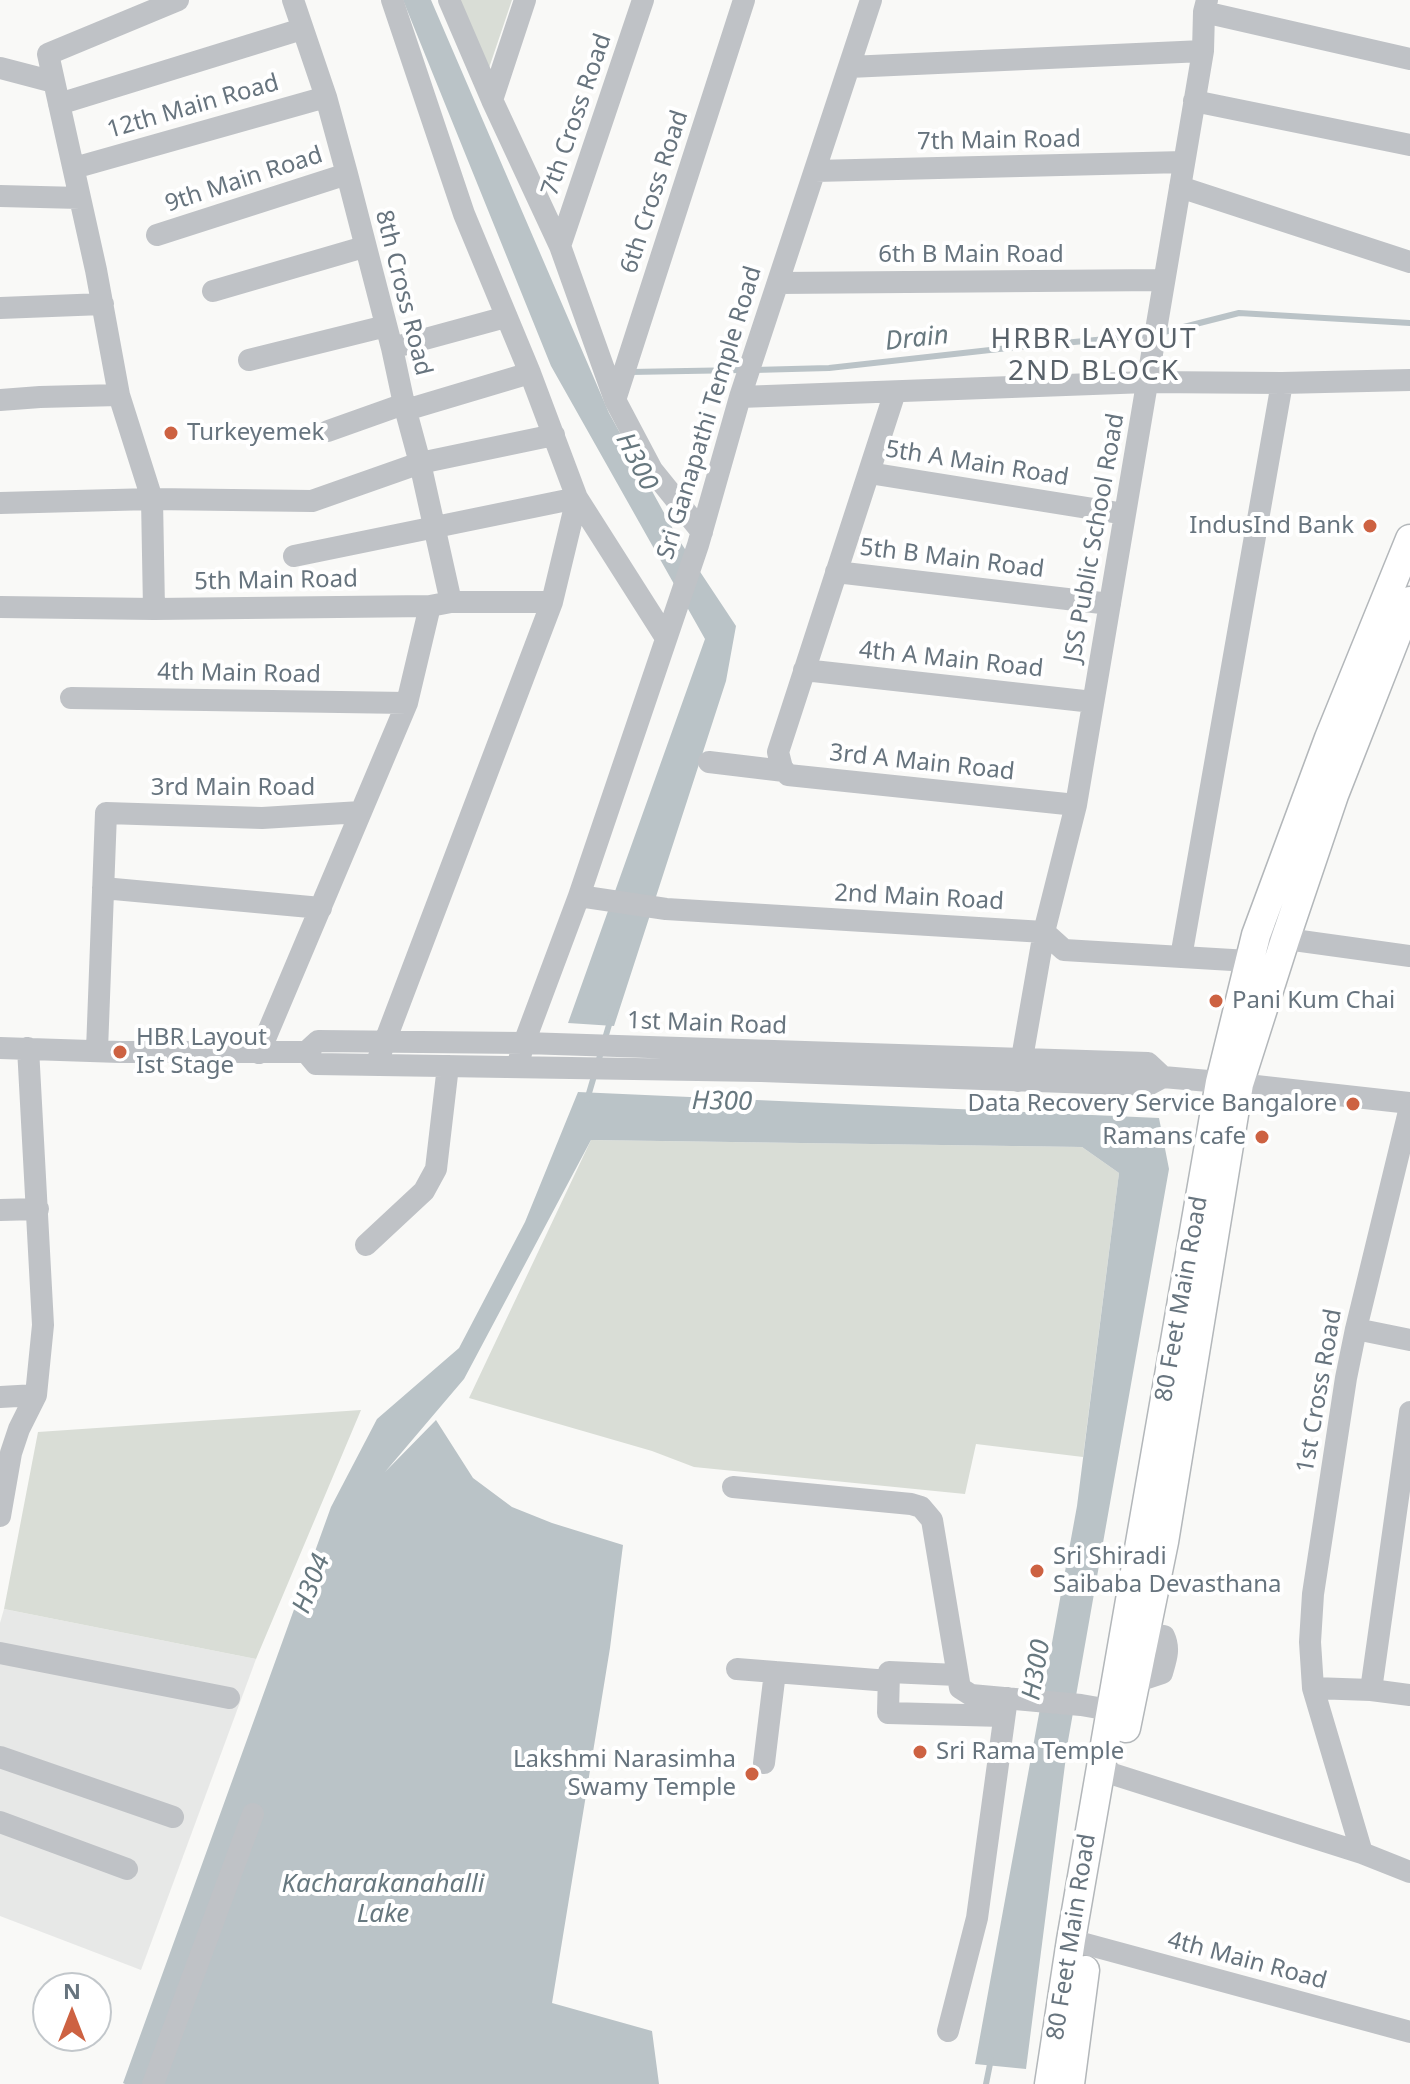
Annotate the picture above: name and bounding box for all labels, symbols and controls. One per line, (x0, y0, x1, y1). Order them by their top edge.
street label: 7th Cross Road (536, 30, 618, 200)
street label: 12th Main Road (104, 69, 282, 145)
street label: 6th Cross Road (615, 107, 695, 277)
street label: 7th Main Road (917, 125, 1081, 157)
street label: 9th Main Road (162, 141, 326, 219)
street label: 8th Cross Road (369, 207, 437, 379)
street label: 6th B Main Road (878, 241, 1064, 269)
street label: Sri Ganapathi Temple Road (652, 263, 768, 563)
water label: Drain (884, 320, 950, 358)
district label: HRBR LAYOUT 2ND BLOCK (990, 323, 1198, 389)
street label: JSS Public School Road (1059, 411, 1131, 665)
place label: Turkeyemek (187, 419, 324, 447)
marker: Turkeyemek (162, 424, 180, 442)
water label: H300 (608, 428, 664, 496)
street label: 5th A Main Road (883, 435, 1071, 493)
place label: IndusInd Bank (1189, 512, 1354, 540)
marker: IndusInd Bank (1361, 517, 1379, 535)
street label: 5th B Main Road (858, 533, 1046, 585)
street label: 5th Main Road (194, 565, 358, 597)
street label: 4th A Main Road (857, 636, 1045, 684)
street label: 4th Main Road (157, 658, 321, 690)
street label: 3rd A Main Road (828, 739, 1016, 787)
street label: 3rd Main Road (151, 774, 315, 802)
street label: 2nd Main Road (833, 879, 1005, 917)
place label: Pani Kum Chai (1232, 987, 1395, 1015)
marker: Pani Kum Chai (1207, 992, 1225, 1010)
street label: 1st Main Road (626, 1007, 788, 1041)
place label: HBR Layout Ist Stage (136, 1024, 267, 1080)
marker: HBR Layout Ist Stage (111, 1043, 129, 1061)
water label: H300 (691, 1086, 753, 1118)
place label: Data Recovery Service Bangalore (967, 1090, 1337, 1118)
marker: Data Recovery Service Bangalore (1344, 1095, 1362, 1113)
place label: Ramans cafe (1102, 1123, 1246, 1151)
marker: Ramans cafe (1253, 1128, 1271, 1146)
street label: 80 Feet Main Road (1150, 1194, 1214, 1404)
street label: 1st Cross Road (1291, 1307, 1349, 1475)
place label: Sri Shiradi Saibaba Devasthana (1053, 1543, 1282, 1599)
water label: H304 (287, 1550, 337, 1618)
marker: Sri Shiradi Saibaba Devasthana (1028, 1562, 1046, 1580)
water label: H300 (1016, 1637, 1058, 1703)
place label: Sri Rama Temple (936, 1738, 1124, 1766)
marker: Sri Rama Temple (911, 1743, 929, 1761)
place label: Lakshmi Narasimha Swamy Temple (513, 1746, 736, 1802)
marker: Lakshmi Narasimha Swamy Temple (743, 1765, 761, 1783)
street label: 80 Feet Main Road (1041, 1832, 1103, 2042)
water label: Kacharakanahalli Lake (282, 1869, 484, 1930)
street label: 4th Main Road (1164, 1926, 1330, 1996)
north arrow (32, 1972, 112, 2052)
text: N (63, 1975, 81, 2005)

